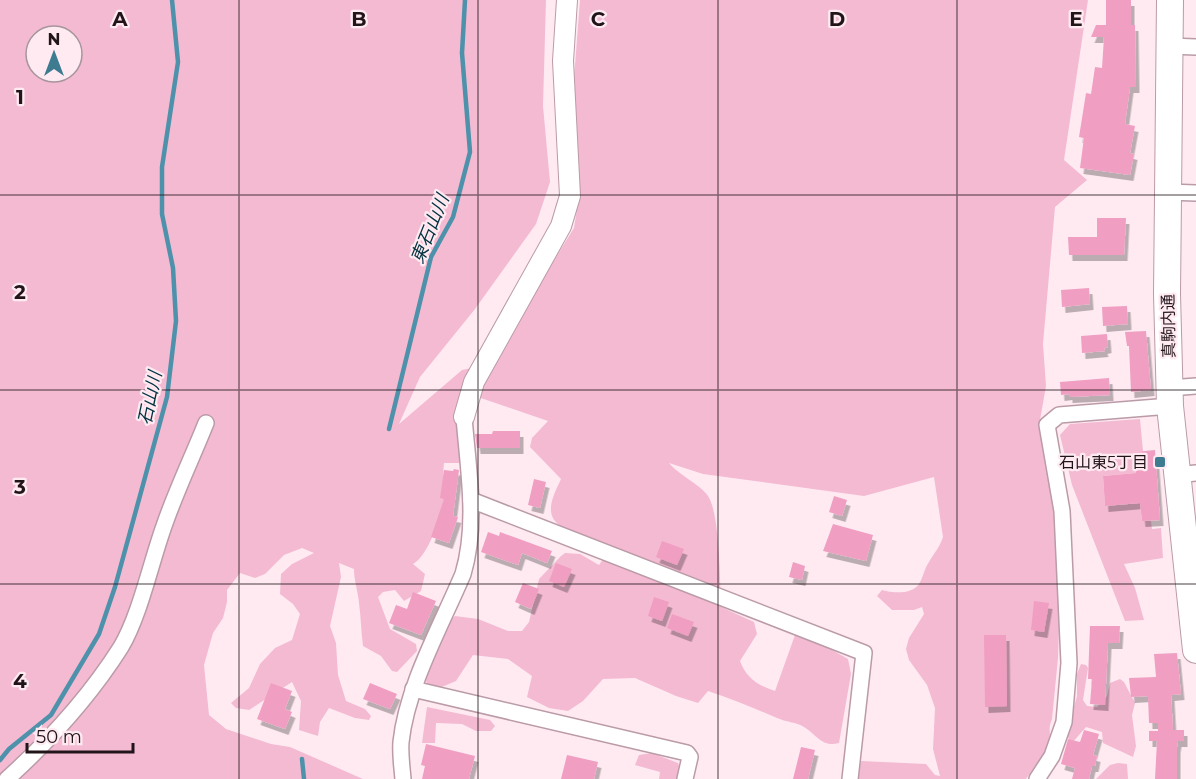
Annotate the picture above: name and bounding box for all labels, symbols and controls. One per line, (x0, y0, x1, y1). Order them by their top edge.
text: A (111, 7, 128, 31)
text: B (351, 7, 367, 31)
text: C (591, 7, 606, 31)
text: D (829, 7, 845, 31)
text: E (1069, 7, 1083, 31)
north arrow (24, 24, 84, 84)
text: N (48, 30, 60, 49)
text: 1 (16, 85, 24, 109)
water label: 東石山川 (406, 190, 454, 266)
text: 2 (14, 280, 26, 304)
street label: 真駒内通 (1158, 294, 1179, 358)
water label: 石山川 (134, 367, 167, 427)
place label: 石山東5丁目 (1059, 453, 1148, 472)
marker: 石山東5丁目 (1153, 455, 1167, 469)
text: 3 (13, 475, 26, 499)
text: 4 (13, 669, 27, 693)
scale bar (27, 716, 134, 754)
text: 50 m (36, 726, 82, 748)

